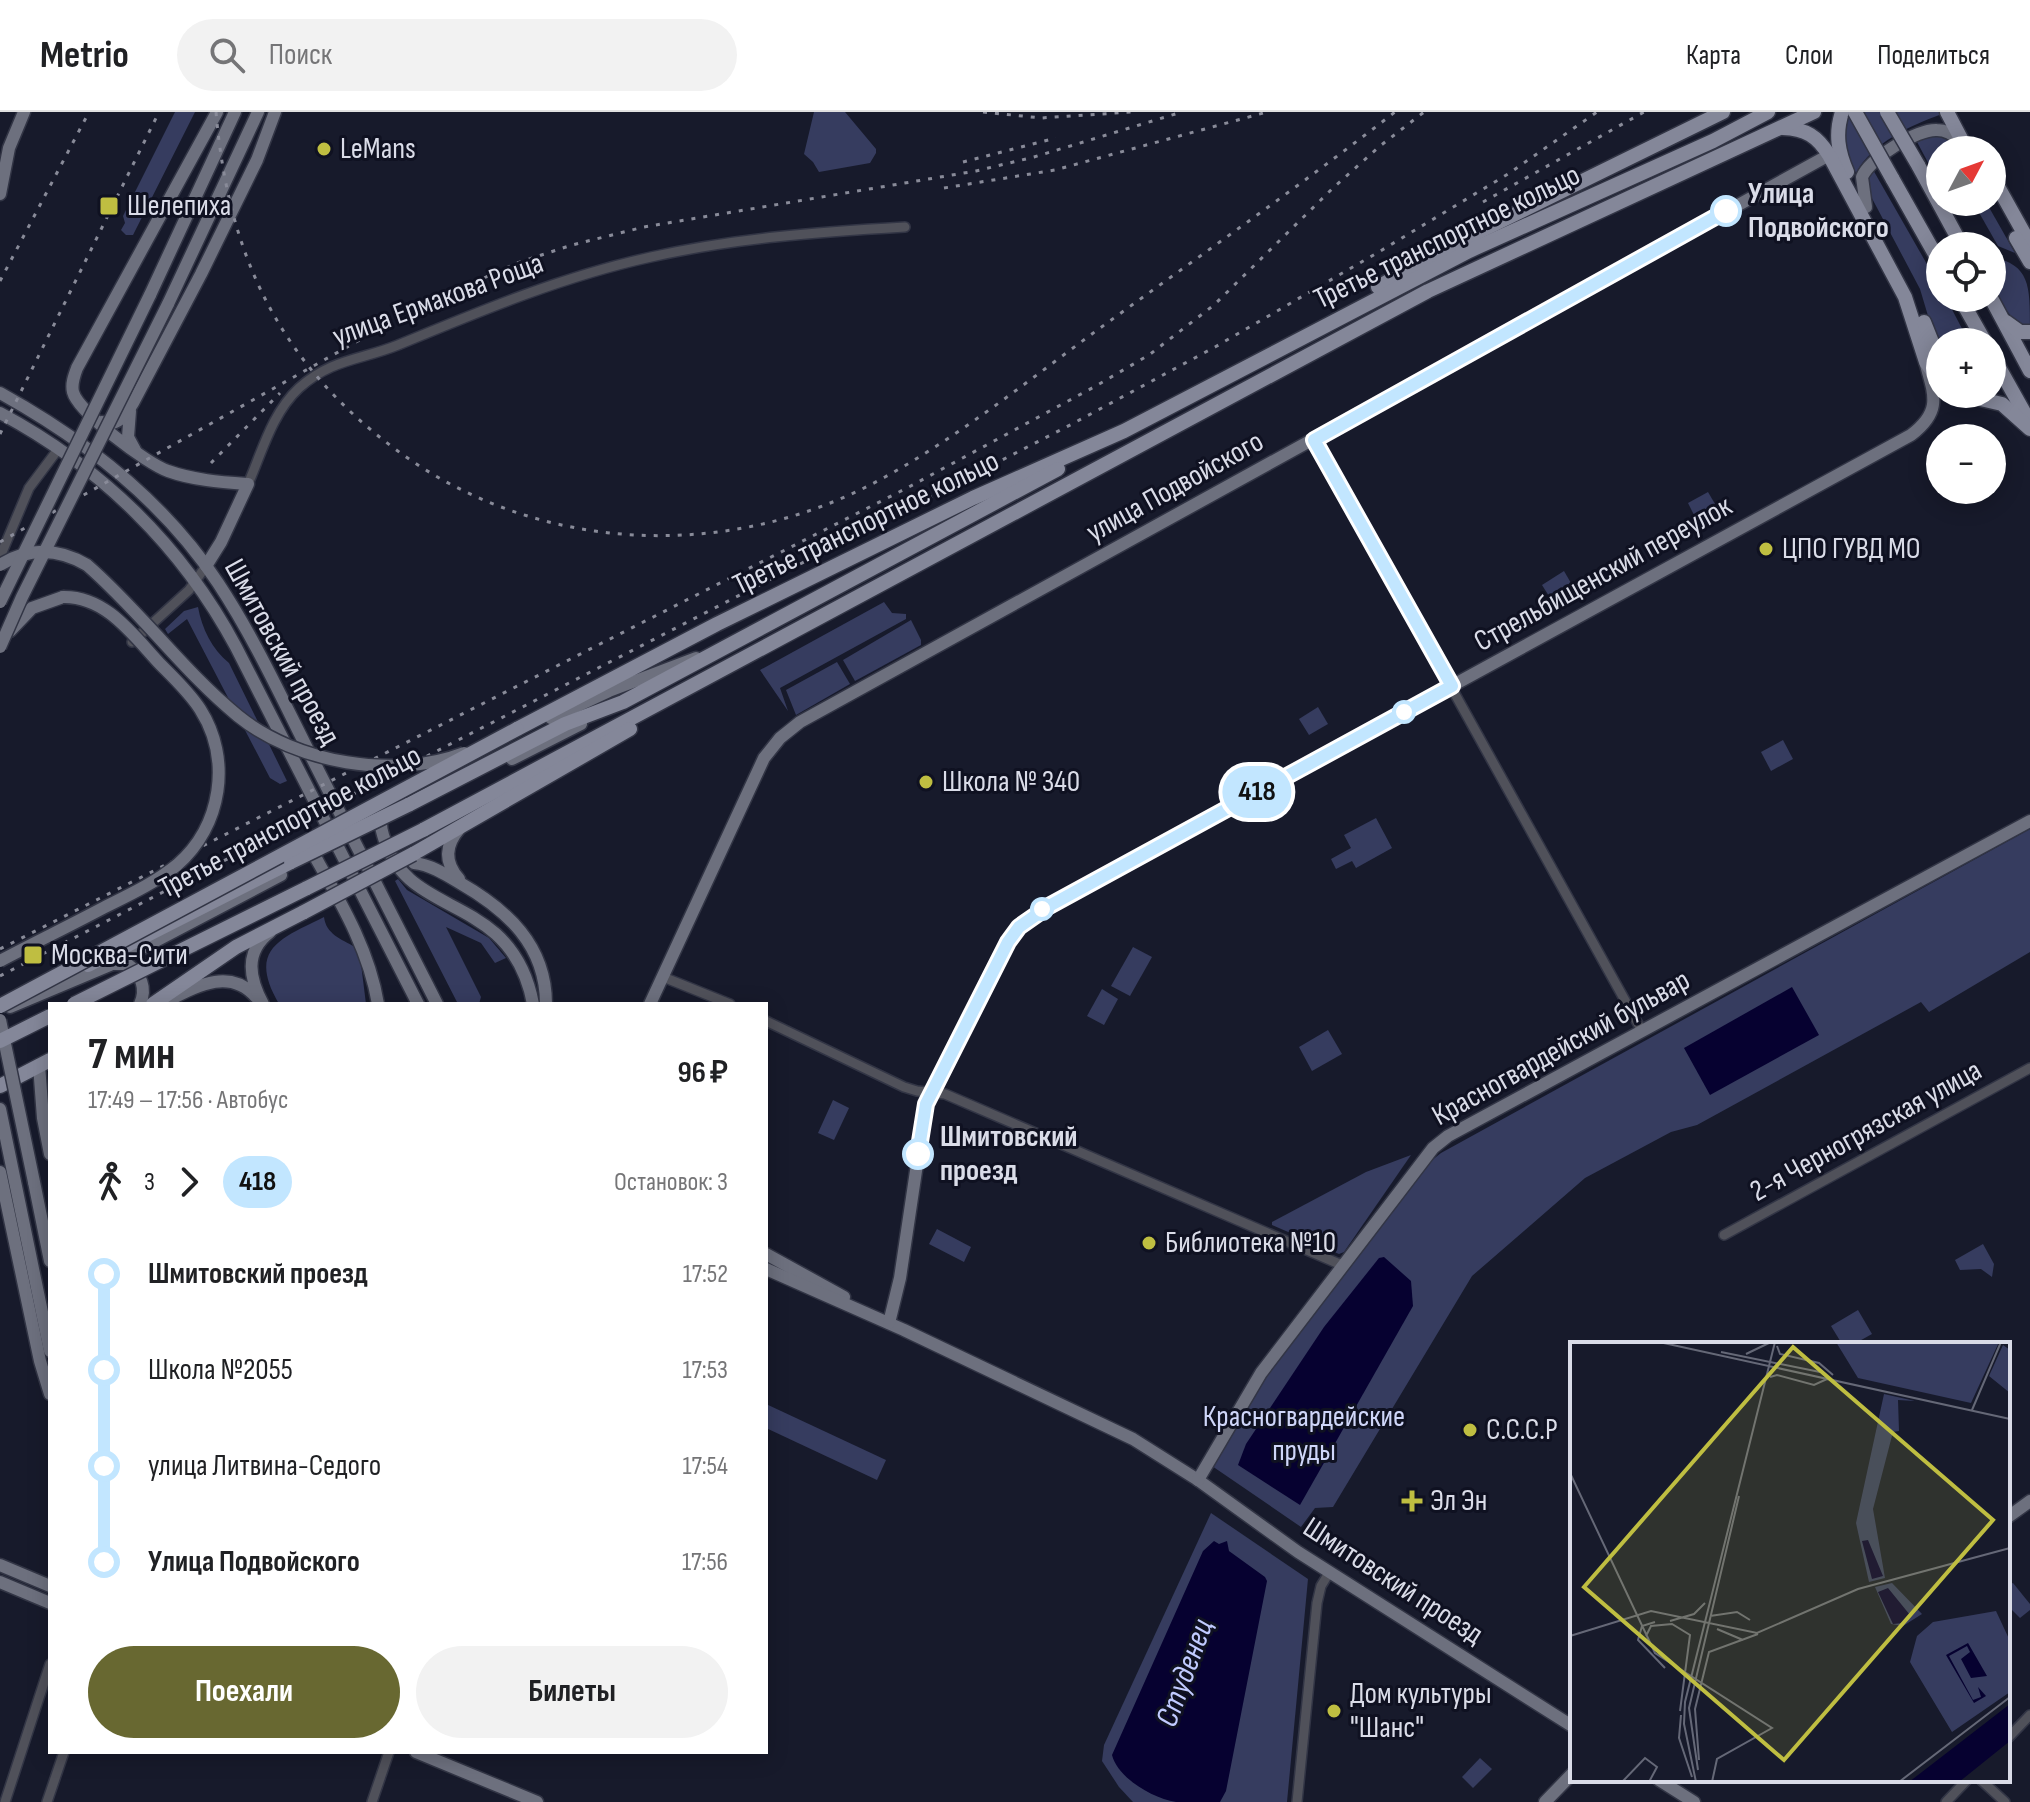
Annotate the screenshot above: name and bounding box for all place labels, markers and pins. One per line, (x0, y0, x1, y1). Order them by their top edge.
place label: LeMans (340, 131, 416, 167)
marker: LeMans (315, 140, 333, 158)
place label: Улица Подвойского (1748, 176, 1889, 246)
place label: Шелепиха (127, 188, 231, 224)
marker: Шелепиха (98, 195, 120, 217)
marker: Улица Подвойского (1711, 196, 1741, 226)
place label: ЦПО ГУВД МО (1782, 531, 1921, 567)
marker: ЦПО ГУВД МО (1757, 540, 1775, 558)
unlabelled marker (1393, 701, 1415, 723)
place label: Школа № 340 (942, 764, 1080, 800)
marker: Школа № 340 (917, 773, 935, 791)
unlabelled marker (1031, 898, 1053, 920)
place label: Москва-Сити (51, 937, 188, 973)
marker: Москва-Сити (22, 944, 44, 966)
place label: Шмитовский проезд (940, 1119, 1077, 1189)
marker: Шмитовский проезд (903, 1139, 933, 1169)
place label: Библиотека №10 (1165, 1225, 1336, 1261)
marker: Библиотека №10 (1140, 1234, 1158, 1252)
place label: С.С.С.Р (1486, 1412, 1558, 1448)
marker: С.С.С.Р (1461, 1421, 1479, 1439)
place label: Эл Эн (1430, 1483, 1487, 1519)
marker: Эл Эн (1401, 1490, 1423, 1512)
place label: Дом культуры "Шанс" (1350, 1676, 1492, 1746)
marker: Дом культуры "Шанс" (1325, 1702, 1343, 1720)

